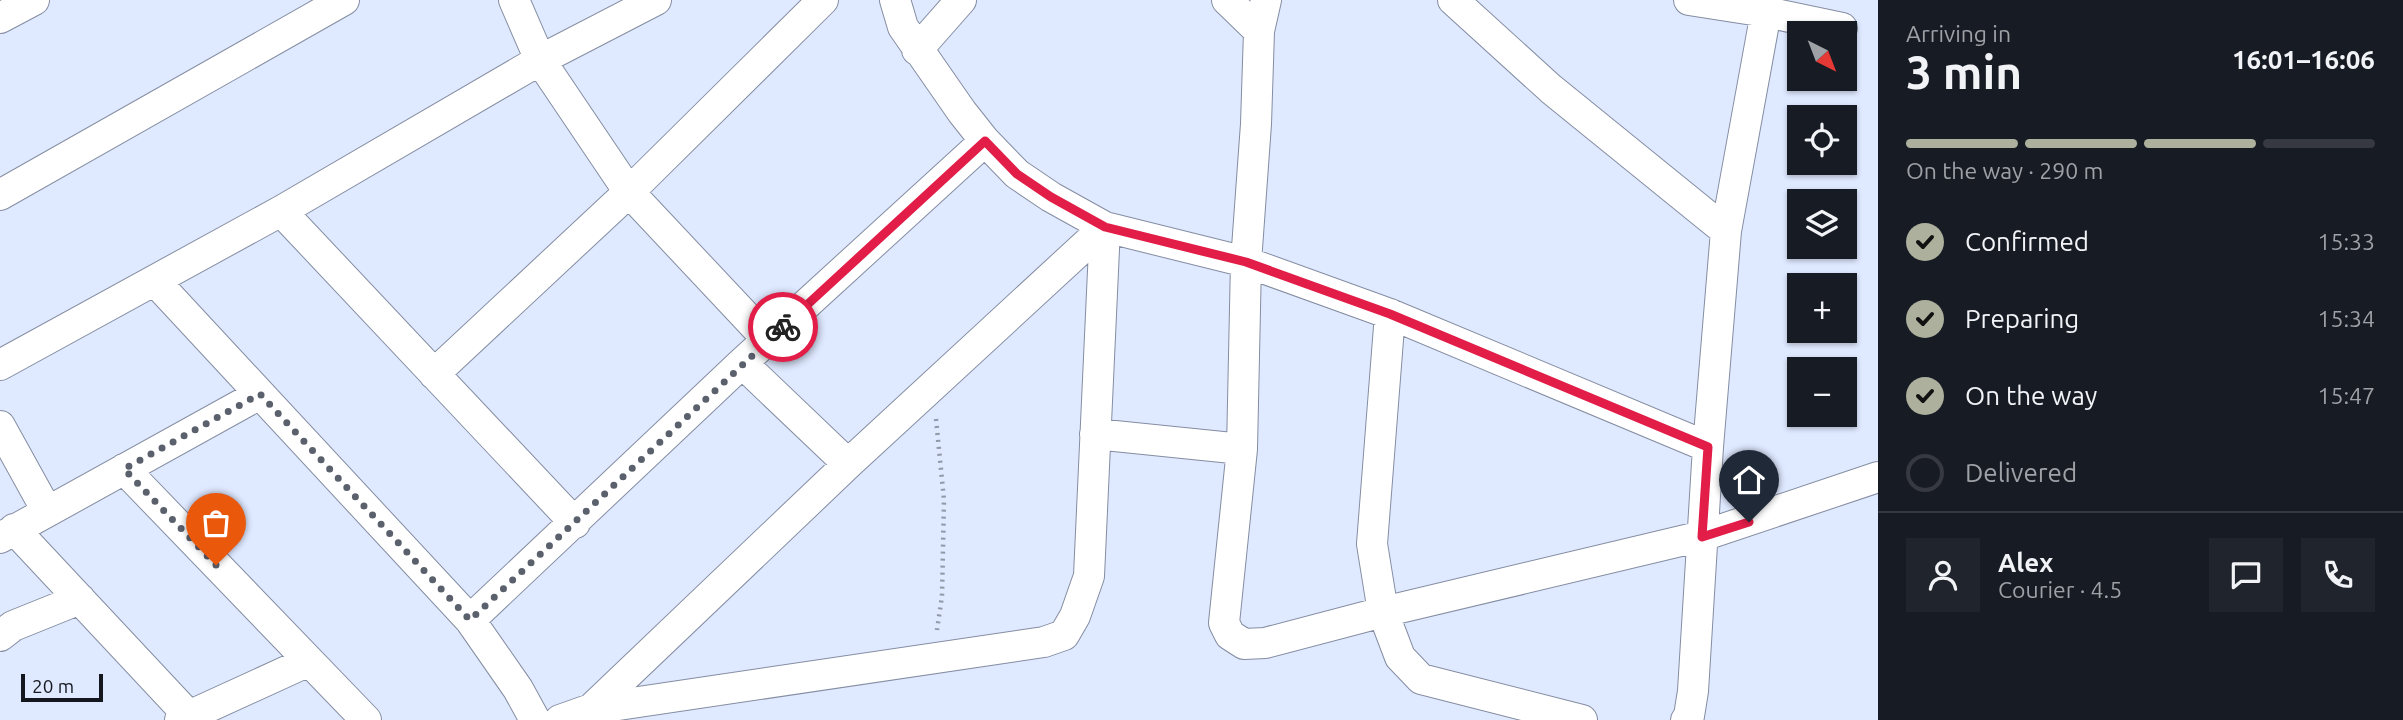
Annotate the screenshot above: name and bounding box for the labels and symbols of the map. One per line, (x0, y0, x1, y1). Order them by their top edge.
north arrow (1787, 21, 1857, 91)
courier (748, 292, 818, 362)
pin (1719, 450, 1779, 522)
pin (186, 493, 246, 565)
scale bar (21, 671, 103, 703)

